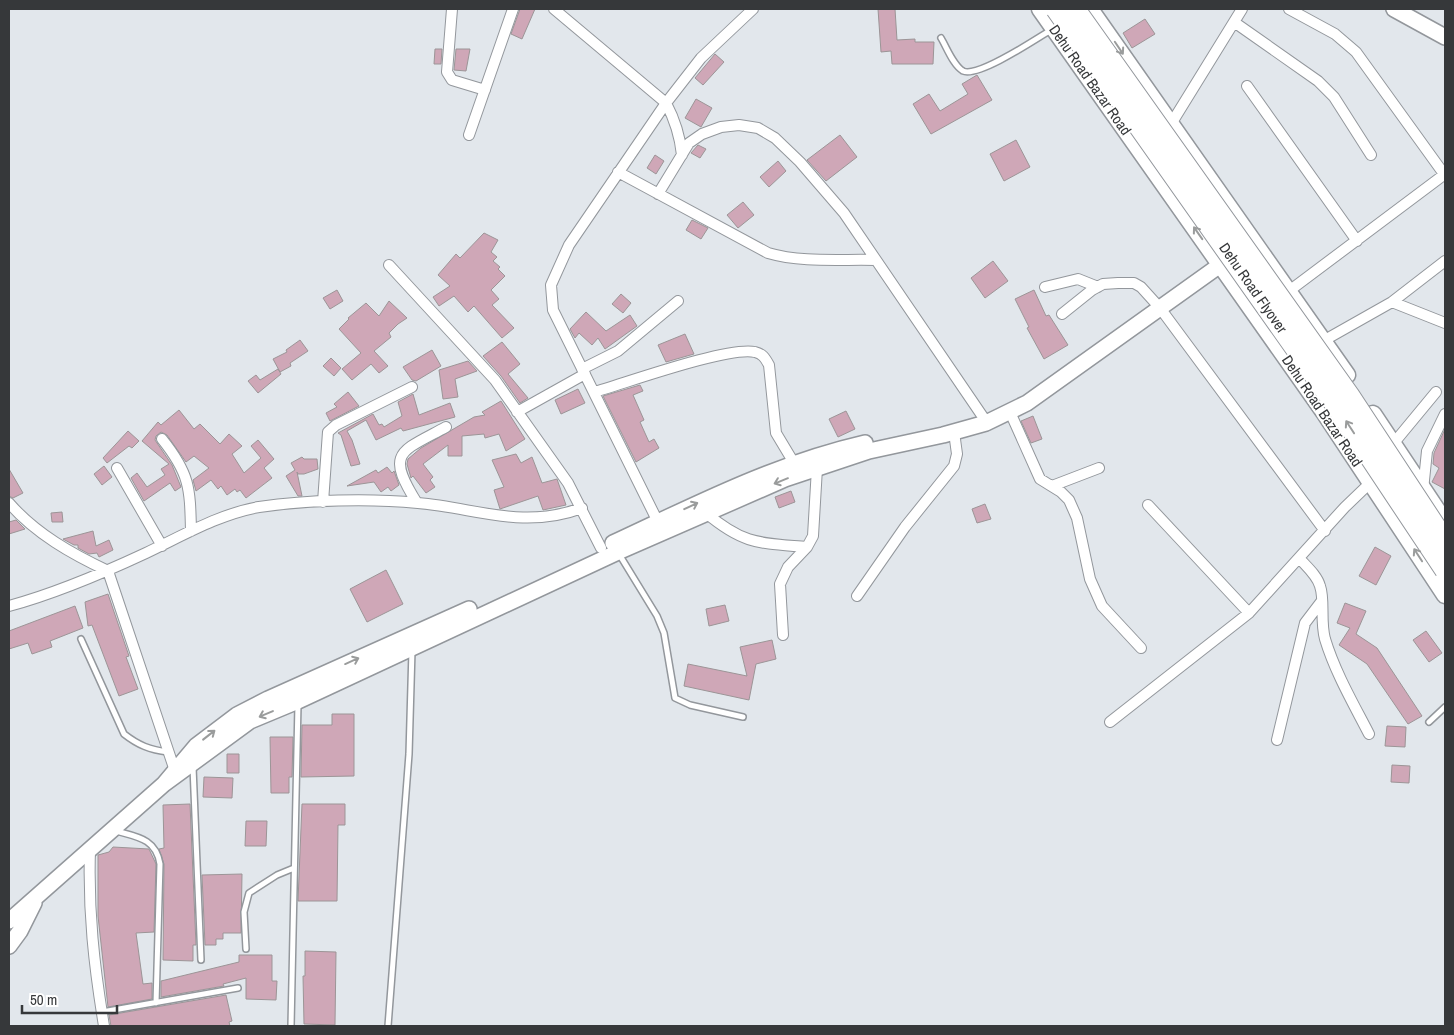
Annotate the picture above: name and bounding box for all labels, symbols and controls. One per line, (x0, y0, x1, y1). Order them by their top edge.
street label: Dehu Road Bazar Road (1044, 20, 1136, 139)
one-way arrow (1114, 41, 1124, 55)
one-way arrow (1193, 226, 1203, 240)
street label: Dehu Road Flyover (1214, 238, 1292, 337)
street label: Dehu Road Bazar Road (1277, 351, 1368, 471)
one-way arrow (1345, 421, 1355, 435)
one-way arrow (774, 476, 789, 486)
one-way arrow (683, 501, 698, 511)
one-way arrow (1412, 548, 1423, 562)
one-way arrow (344, 655, 359, 665)
one-way arrow (259, 710, 274, 719)
one-way arrow (202, 730, 215, 741)
scale bar (22, 982, 118, 1014)
text: 50 m (30, 989, 57, 1010)

